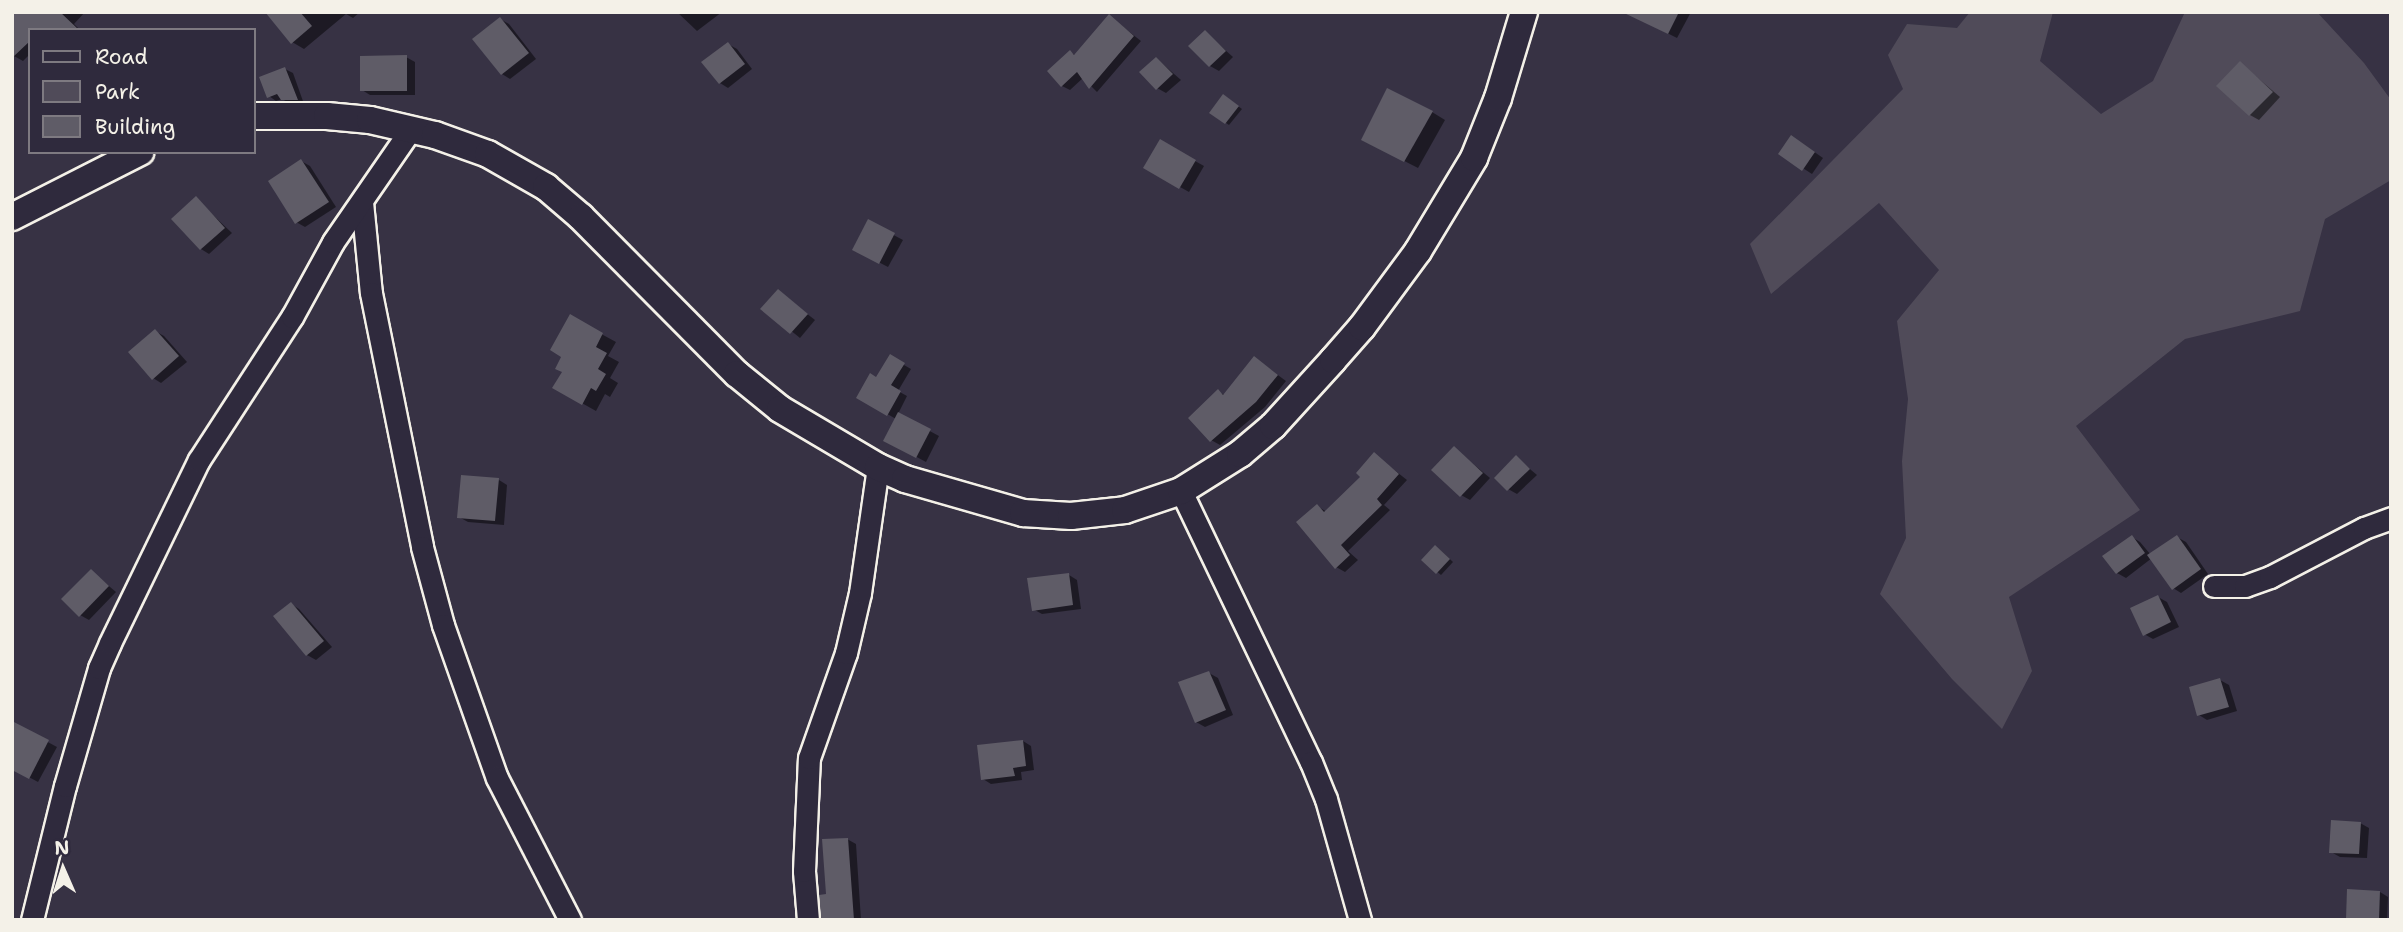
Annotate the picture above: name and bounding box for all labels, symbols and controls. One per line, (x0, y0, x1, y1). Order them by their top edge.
legend (28, 28, 256, 154)
text: Road (95, 43, 148, 71)
text: Park (95, 78, 140, 106)
text: Building (95, 113, 175, 141)
north arrow (28, 834, 98, 904)
text: N (54, 835, 70, 860)

